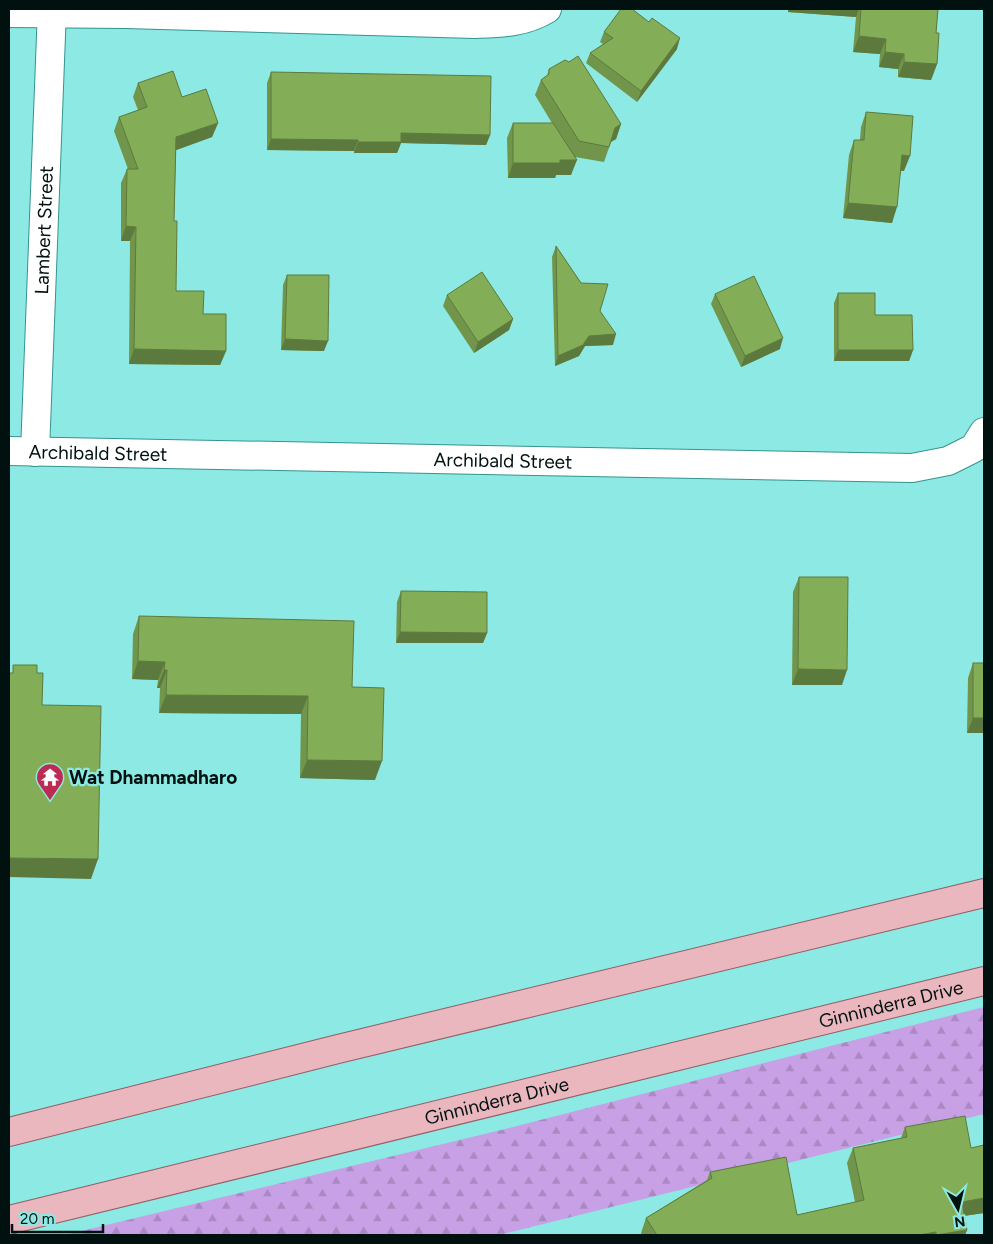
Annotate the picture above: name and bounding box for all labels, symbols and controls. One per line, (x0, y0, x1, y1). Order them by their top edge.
street label: Lambert Street (30, 165, 58, 295)
street label: Archibald Street (28, 440, 168, 466)
street label: Archibald Street (433, 448, 572, 474)
temple icon: Wat Dhammadharo (35, 762, 65, 801)
place label: Wat Dhammadharo (69, 766, 237, 789)
street label: Ginninderra Drive (816, 976, 966, 1033)
street label: Ginninderra Drive (422, 1072, 571, 1130)
north arrow (933, 1184, 983, 1234)
scale bar (12, 1202, 104, 1234)
text: 20 m (20, 1210, 54, 1228)
text: N (953, 1212, 966, 1231)

